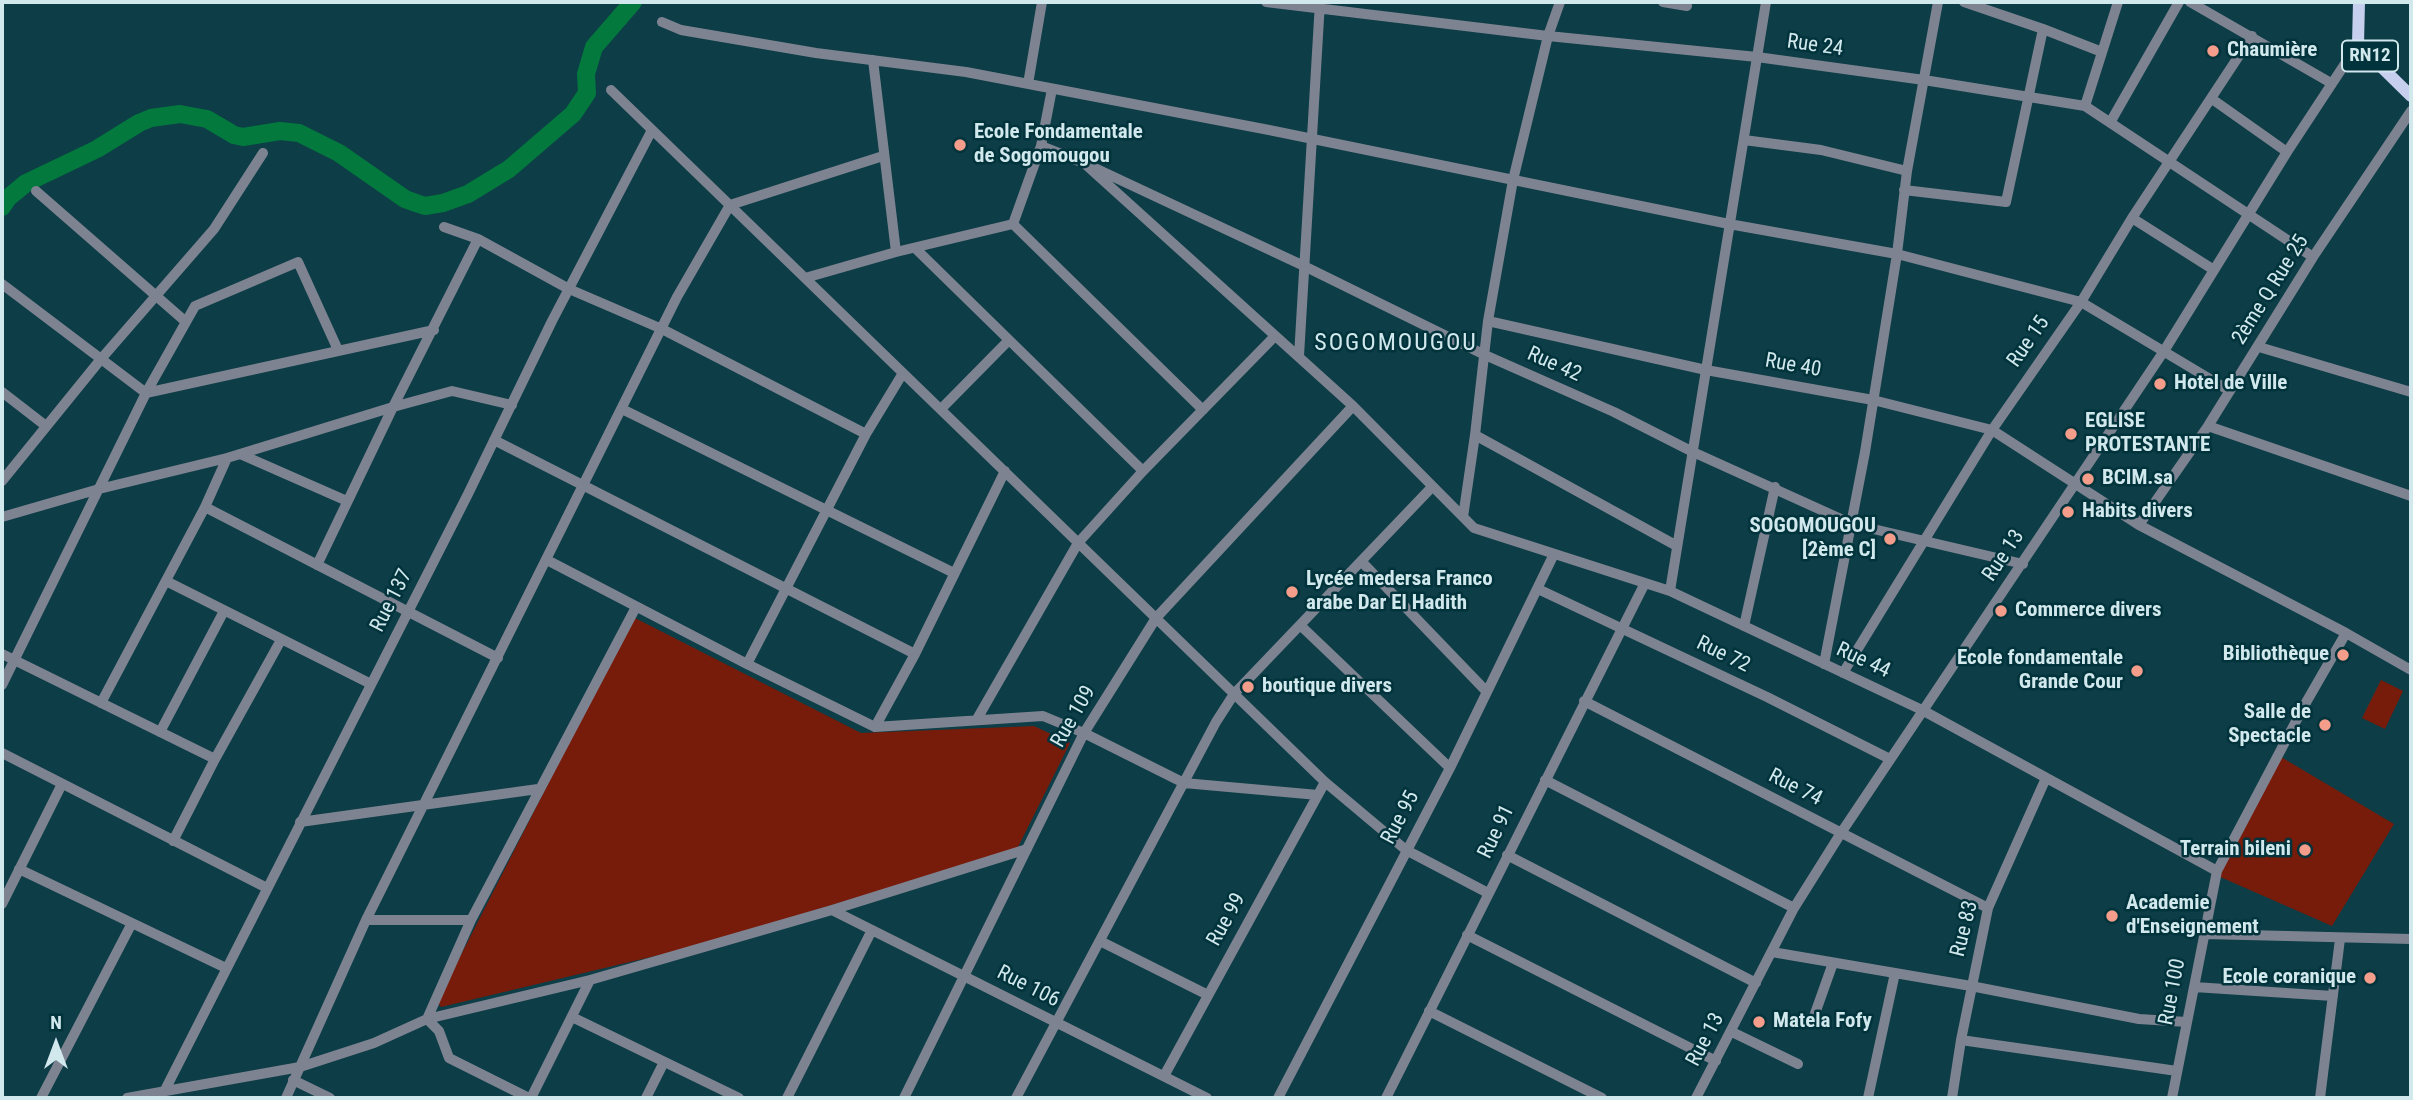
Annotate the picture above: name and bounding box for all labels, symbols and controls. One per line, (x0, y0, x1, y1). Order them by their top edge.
street label: Rue 24 (1785, 30, 1845, 62)
place label: Chaumière (2227, 38, 2317, 64)
road number: RN12 (2342, 40, 2398, 72)
marker: Chaumière (2205, 43, 2221, 59)
place label: Ecole Fondamentale de Sogomougou (974, 120, 1143, 170)
marker: Ecole Fondamentale de Sogomougou (952, 137, 968, 153)
street label: 2ème Q Rue 25 (2227, 230, 2315, 350)
street label: Rue 15 (2002, 312, 2056, 372)
district label: SOGOMOUGOU (1315, 330, 1477, 358)
street label: Rue 42 (1523, 342, 1585, 388)
street label: Rue 40 (1763, 349, 1823, 383)
place label: Hotel de Ville (2174, 371, 2287, 397)
marker: Hotel de Ville (2152, 376, 2168, 392)
place label: EGLISE PROTESTANTE (2085, 409, 2210, 459)
marker: EGLISE PROTESTANTE (2063, 426, 2079, 442)
place label: BCIM.sa (2102, 466, 2173, 492)
marker: BCIM.sa (2080, 471, 2096, 487)
place label: Habits divers (2082, 499, 2193, 525)
marker: Habits divers (2060, 504, 2076, 520)
place label: SOGOMOUGOU [2ème C] (1749, 514, 1876, 564)
street label: Rue 13 (1978, 525, 2030, 587)
marker: SOGOMOUGOU [2ème C] (1882, 531, 1898, 547)
street label: Rue 137 (366, 565, 418, 637)
place label: Lycée medersa Franco arabe Dar El Hadith (1306, 567, 1493, 617)
marker: Lycée medersa Franco arabe Dar El Hadith (1284, 584, 1300, 600)
place label: Commerce divers (2015, 598, 2161, 624)
marker: Commerce divers (1993, 603, 2009, 619)
street label: Rue 72 (1692, 631, 1754, 679)
street label: Rue 44 (1832, 638, 1894, 684)
place label: Bibliothèque (2223, 642, 2329, 668)
place label: Ecole fondamentale Grande Cour (1957, 646, 2123, 696)
marker: Bibliothèque (2335, 647, 2351, 663)
marker: Ecole fondamentale Grande Cour (2129, 663, 2145, 679)
place label: boutique divers (1262, 674, 1392, 700)
marker: boutique divers (1240, 679, 1256, 695)
street label: Rue 109 (1046, 682, 1102, 752)
place label: Salle de Spectacle (2228, 700, 2311, 750)
marker: Salle de Spectacle (2317, 717, 2333, 733)
street label: Rue 74 (1764, 764, 1826, 812)
street label: Rue 95 (1377, 787, 1425, 849)
street label: Rue 91 (1473, 801, 1521, 863)
place label: Terrain bileni (2180, 837, 2291, 863)
marker: Terrain bileni (2297, 842, 2313, 858)
street label: Rue 99 (1202, 889, 1252, 951)
place label: Academie d'Enseignement (2126, 891, 2259, 941)
street label: Rue 83 (1946, 898, 1984, 960)
marker: Academie d'Enseignement (2104, 908, 2120, 924)
street label: Rue 100 (2154, 957, 2192, 1027)
street label: Rue 106 (992, 961, 1064, 1013)
place label: Ecole coranique (2223, 965, 2356, 991)
marker: Ecole coranique (2362, 970, 2378, 986)
north arrow (21, 1009, 91, 1079)
street label: Rue 13 (1682, 1009, 1730, 1071)
place label: Matela Fofy (1773, 1009, 1872, 1035)
text: N (50, 1011, 62, 1034)
marker: Matela Fofy (1751, 1014, 1767, 1030)

